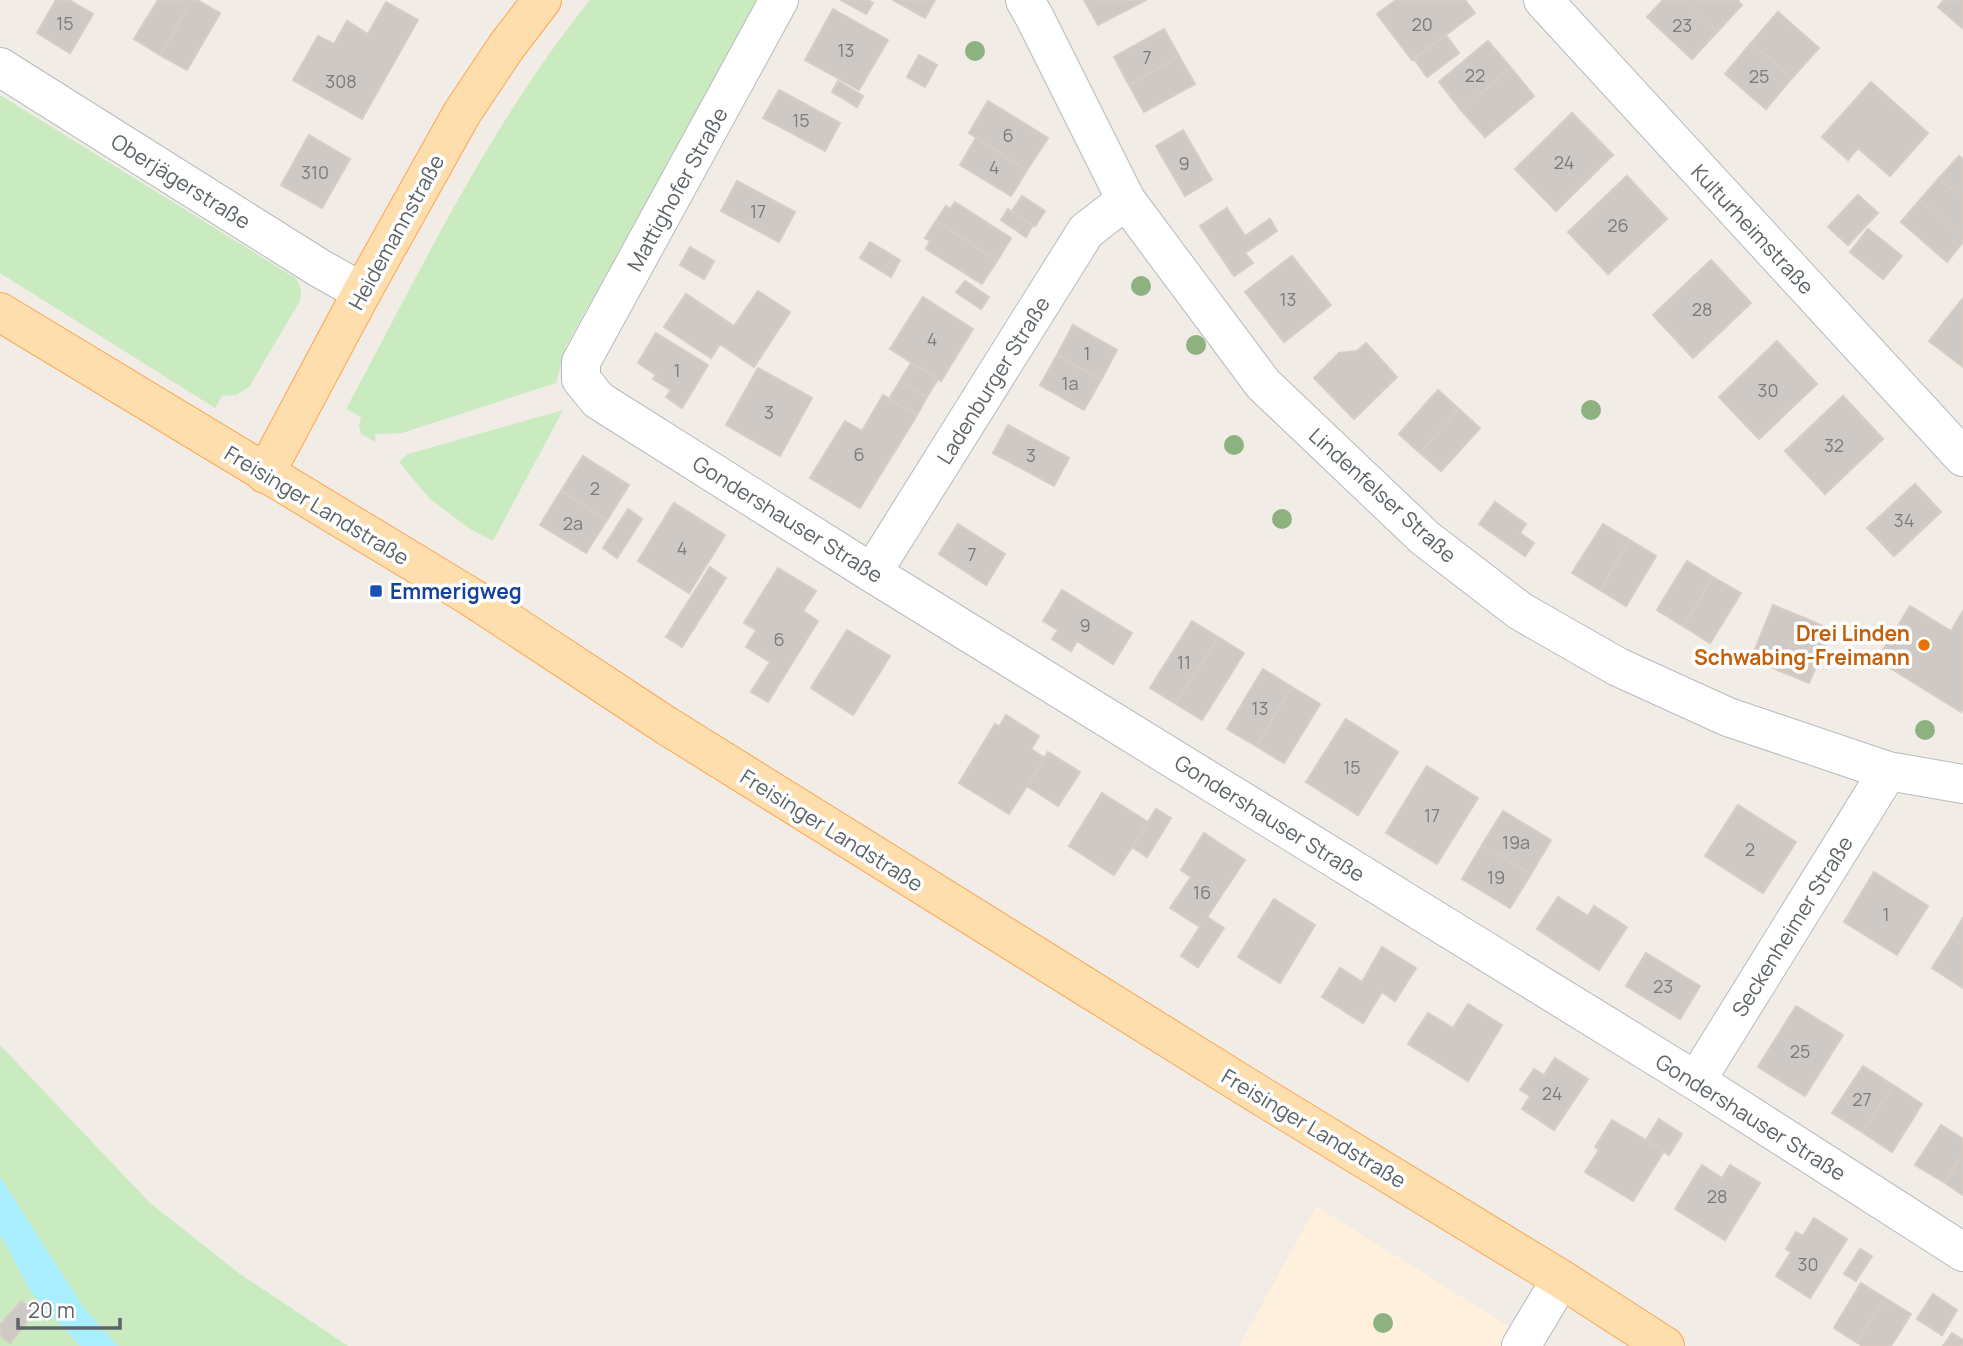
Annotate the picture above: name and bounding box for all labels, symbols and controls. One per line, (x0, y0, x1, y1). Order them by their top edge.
house number: 15 (56, 11, 74, 35)
house number: 20 (1411, 12, 1433, 36)
house number: 23 (1672, 13, 1692, 37)
house number: 13 (838, 38, 854, 62)
house number: 7 (1142, 45, 1152, 69)
house number: 22 (1465, 63, 1485, 87)
house number: 25 (1749, 64, 1769, 88)
house number: 308 (325, 69, 357, 93)
street label: Mattighofer Straße (620, 102, 734, 276)
house number: 15 (792, 108, 810, 132)
house number: 6 (1002, 123, 1014, 147)
street label: Oberjägerstraße (106, 127, 256, 235)
street label: Heidemannstraße (342, 149, 450, 315)
house number: 24 (1554, 150, 1574, 174)
house number: 9 (1178, 151, 1190, 175)
house number: 4 (989, 155, 999, 179)
street label: Kulturheimstraße (1685, 158, 1821, 300)
house number: 310 (301, 160, 329, 184)
house number: 17 (750, 199, 766, 223)
house number: 26 (1607, 213, 1629, 237)
house number: 13 (1280, 287, 1296, 311)
street label: Ladenburger Straße (930, 291, 1056, 469)
house number: 28 (1692, 297, 1712, 321)
house number: 4 (927, 327, 937, 351)
house number: 1 (1083, 341, 1091, 365)
house number: 1 (673, 358, 681, 382)
house number: 1a (1061, 371, 1079, 395)
house number: 30 (1758, 378, 1778, 402)
house number: 3 (764, 400, 774, 424)
street label: Lindenfelser Straße (1303, 421, 1463, 569)
house number: 32 (1824, 433, 1844, 457)
street label: Freisinger Landstraße (220, 439, 414, 571)
house number: 6 (853, 442, 865, 466)
house number: 3 (1026, 443, 1036, 467)
street label: Gondershauser Straße (688, 449, 888, 589)
house number: 2 (590, 476, 600, 500)
house number: 34 (1894, 508, 1914, 532)
house number: 2a (563, 511, 583, 535)
house number: 4 (677, 536, 687, 560)
house number: 7 (967, 542, 977, 566)
place label: Emmerigweg (390, 577, 522, 605)
marker: Emmerigweg (368, 583, 384, 599)
house number: 9 (1079, 613, 1091, 637)
place label: Drei Linden Schwabing-Freimann (1694, 619, 1910, 671)
house number: 6 (773, 627, 785, 651)
marker: Drei Linden Schwabing-Freimann (1916, 637, 1932, 653)
house number: 11 (1177, 650, 1191, 674)
house number: 13 (1252, 696, 1268, 720)
street label: Gondershauser Straße (1170, 748, 1370, 888)
house number: 15 (1343, 755, 1361, 779)
street label: Freisinger Landstraße (735, 762, 929, 898)
house number: 17 (1424, 803, 1440, 827)
house number: 19a (1502, 830, 1530, 854)
street label: Seckenheimer Straße (1725, 830, 1859, 1022)
house number: 2 (1745, 837, 1755, 861)
house number: 19 (1487, 865, 1505, 889)
house number: 16 (1193, 880, 1211, 904)
house number: 1 (1882, 902, 1890, 926)
house number: 23 (1653, 974, 1673, 998)
house number: 25 (1790, 1039, 1810, 1063)
street label: Gondershauser Straße (1651, 1047, 1851, 1187)
street label: Freisinger Landstraße (1217, 1062, 1411, 1194)
house number: 24 (1542, 1081, 1562, 1105)
house number: 27 (1852, 1087, 1872, 1111)
house number: 28 (1707, 1184, 1727, 1208)
house number: 30 (1798, 1252, 1818, 1276)
scale bar (18, 1286, 119, 1330)
text: 20 m (28, 1296, 75, 1324)

